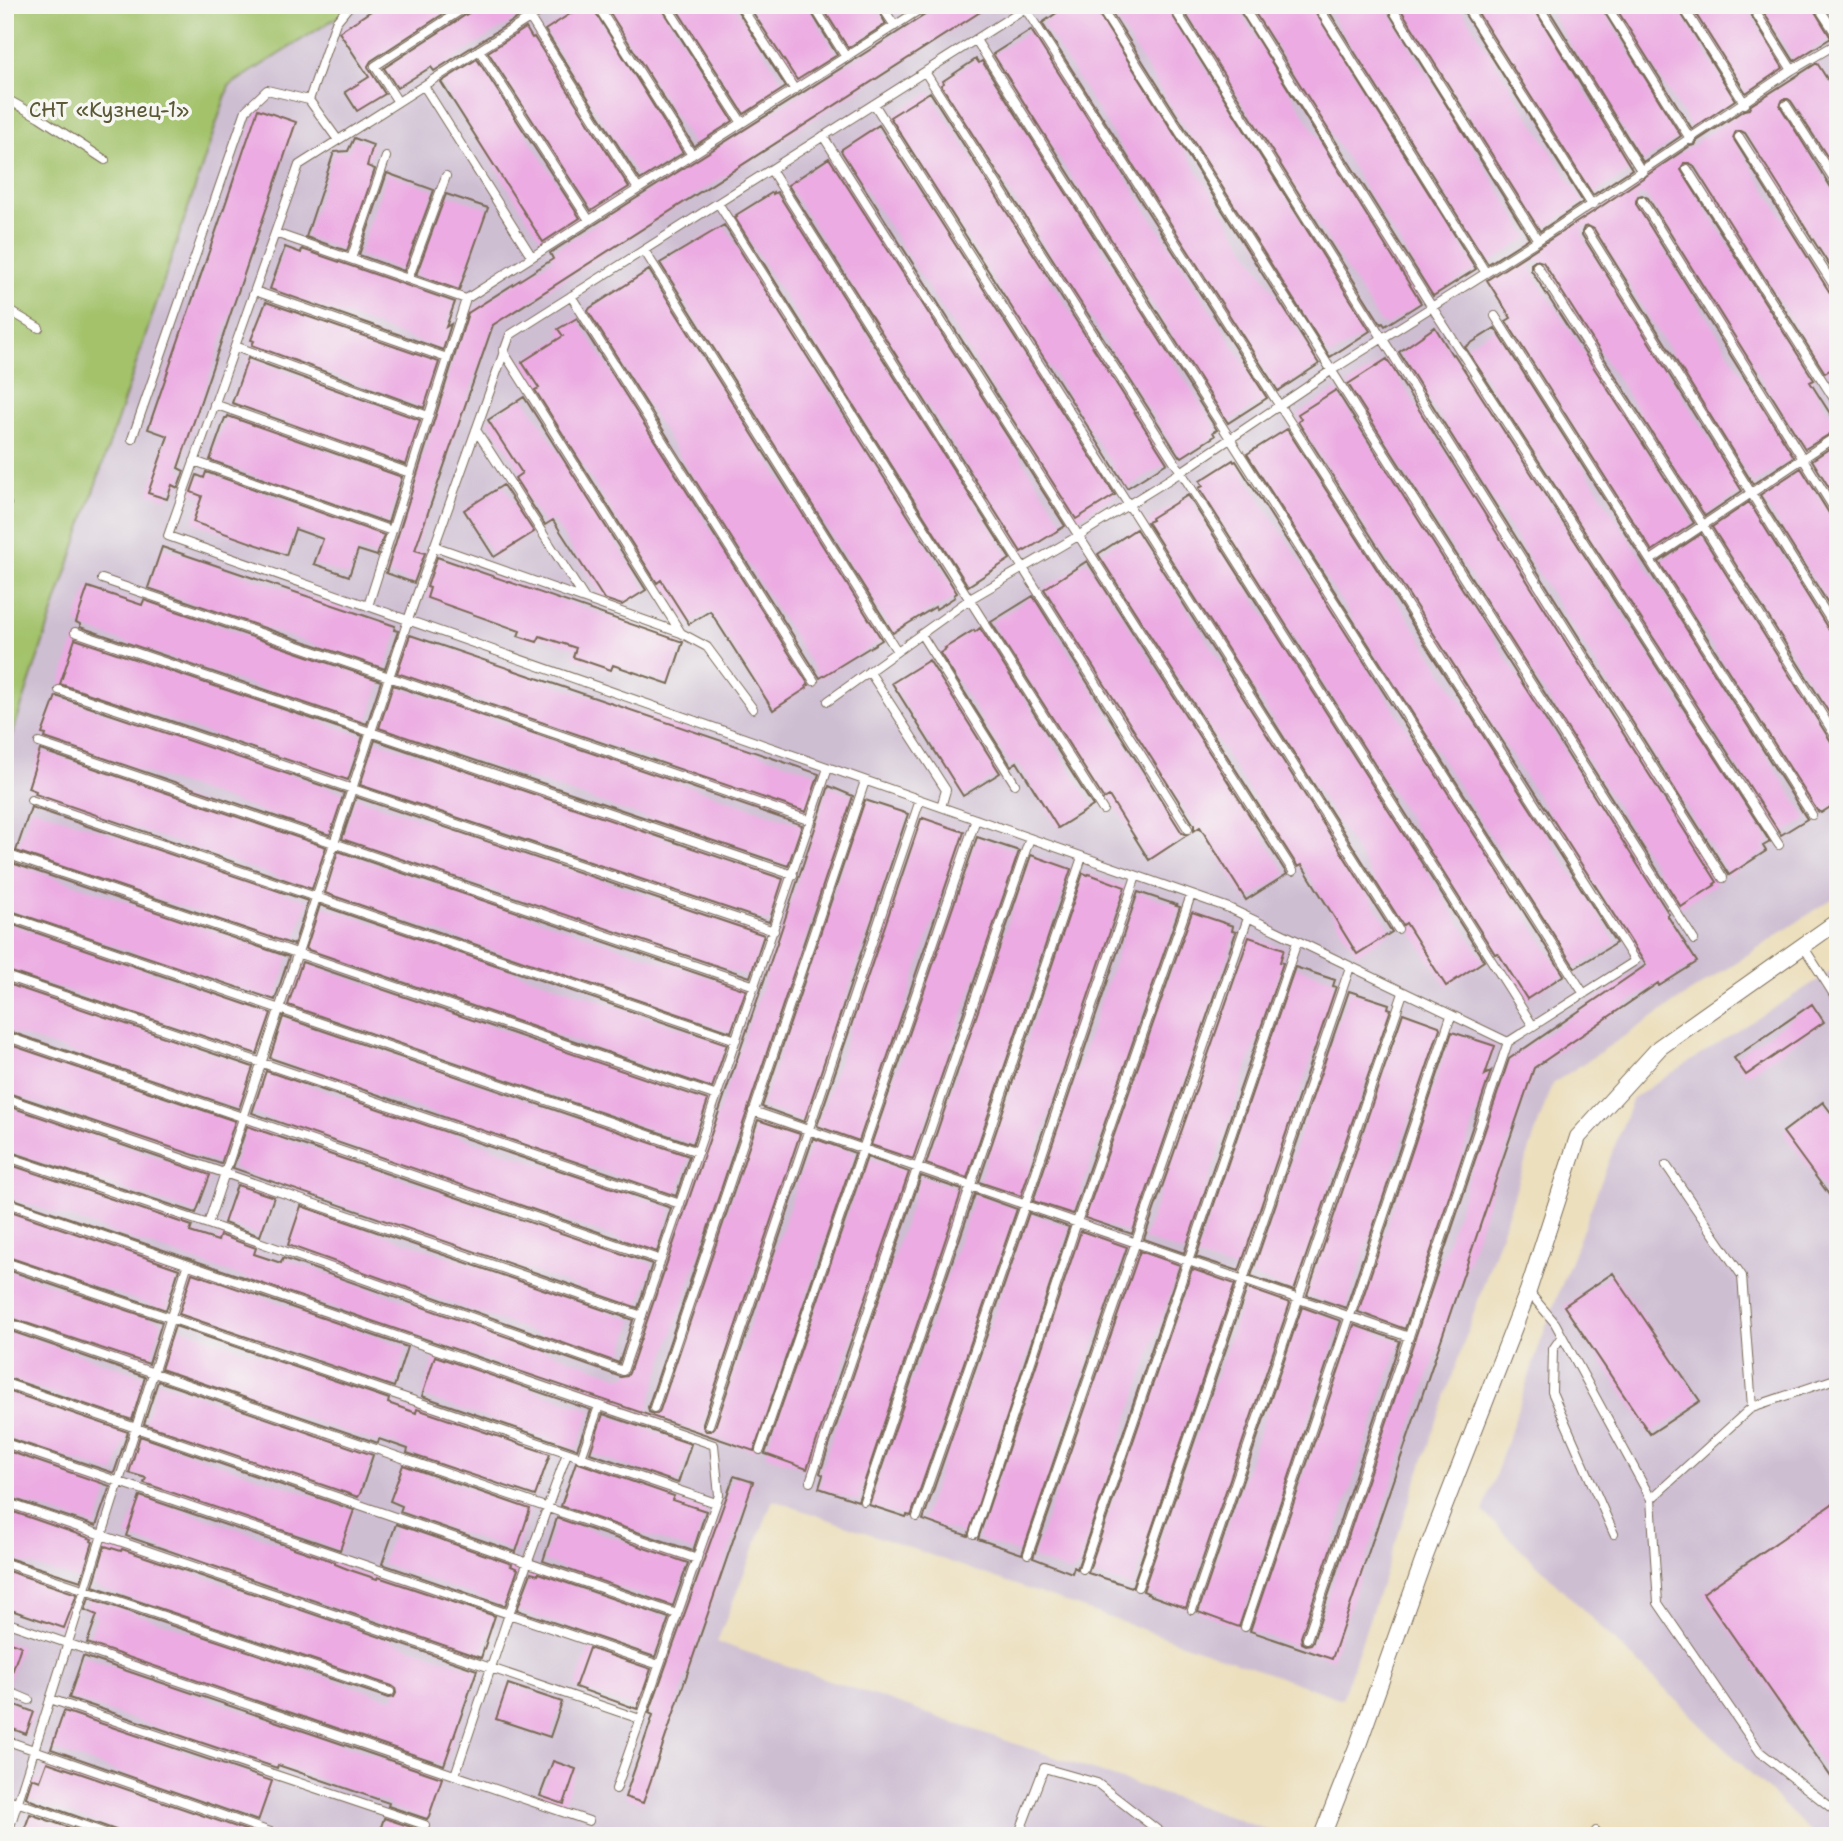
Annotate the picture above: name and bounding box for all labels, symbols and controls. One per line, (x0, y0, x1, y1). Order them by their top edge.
park label: СНТ «Кузнец-1» (29, 96, 189, 124)

